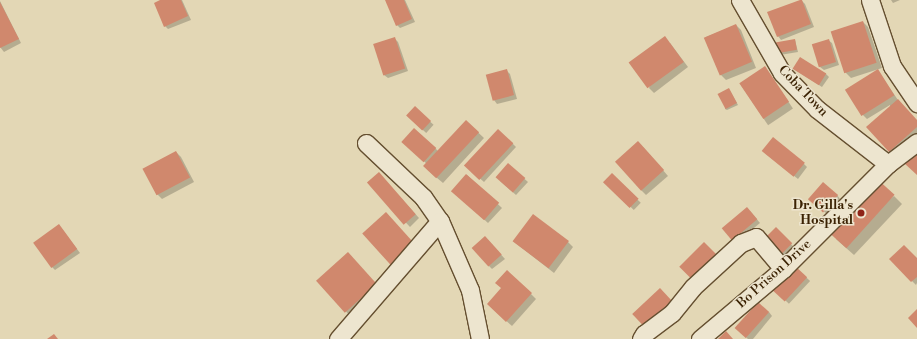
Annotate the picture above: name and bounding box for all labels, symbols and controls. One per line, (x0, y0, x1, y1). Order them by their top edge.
street label: Coba Town (775, 62, 831, 120)
place label: Dr. Gilla's Hospital (793, 198, 853, 229)
marker: Dr. Gilla's Hospital (856, 208, 866, 218)
street label: Bo Prison Drive (734, 237, 814, 311)

